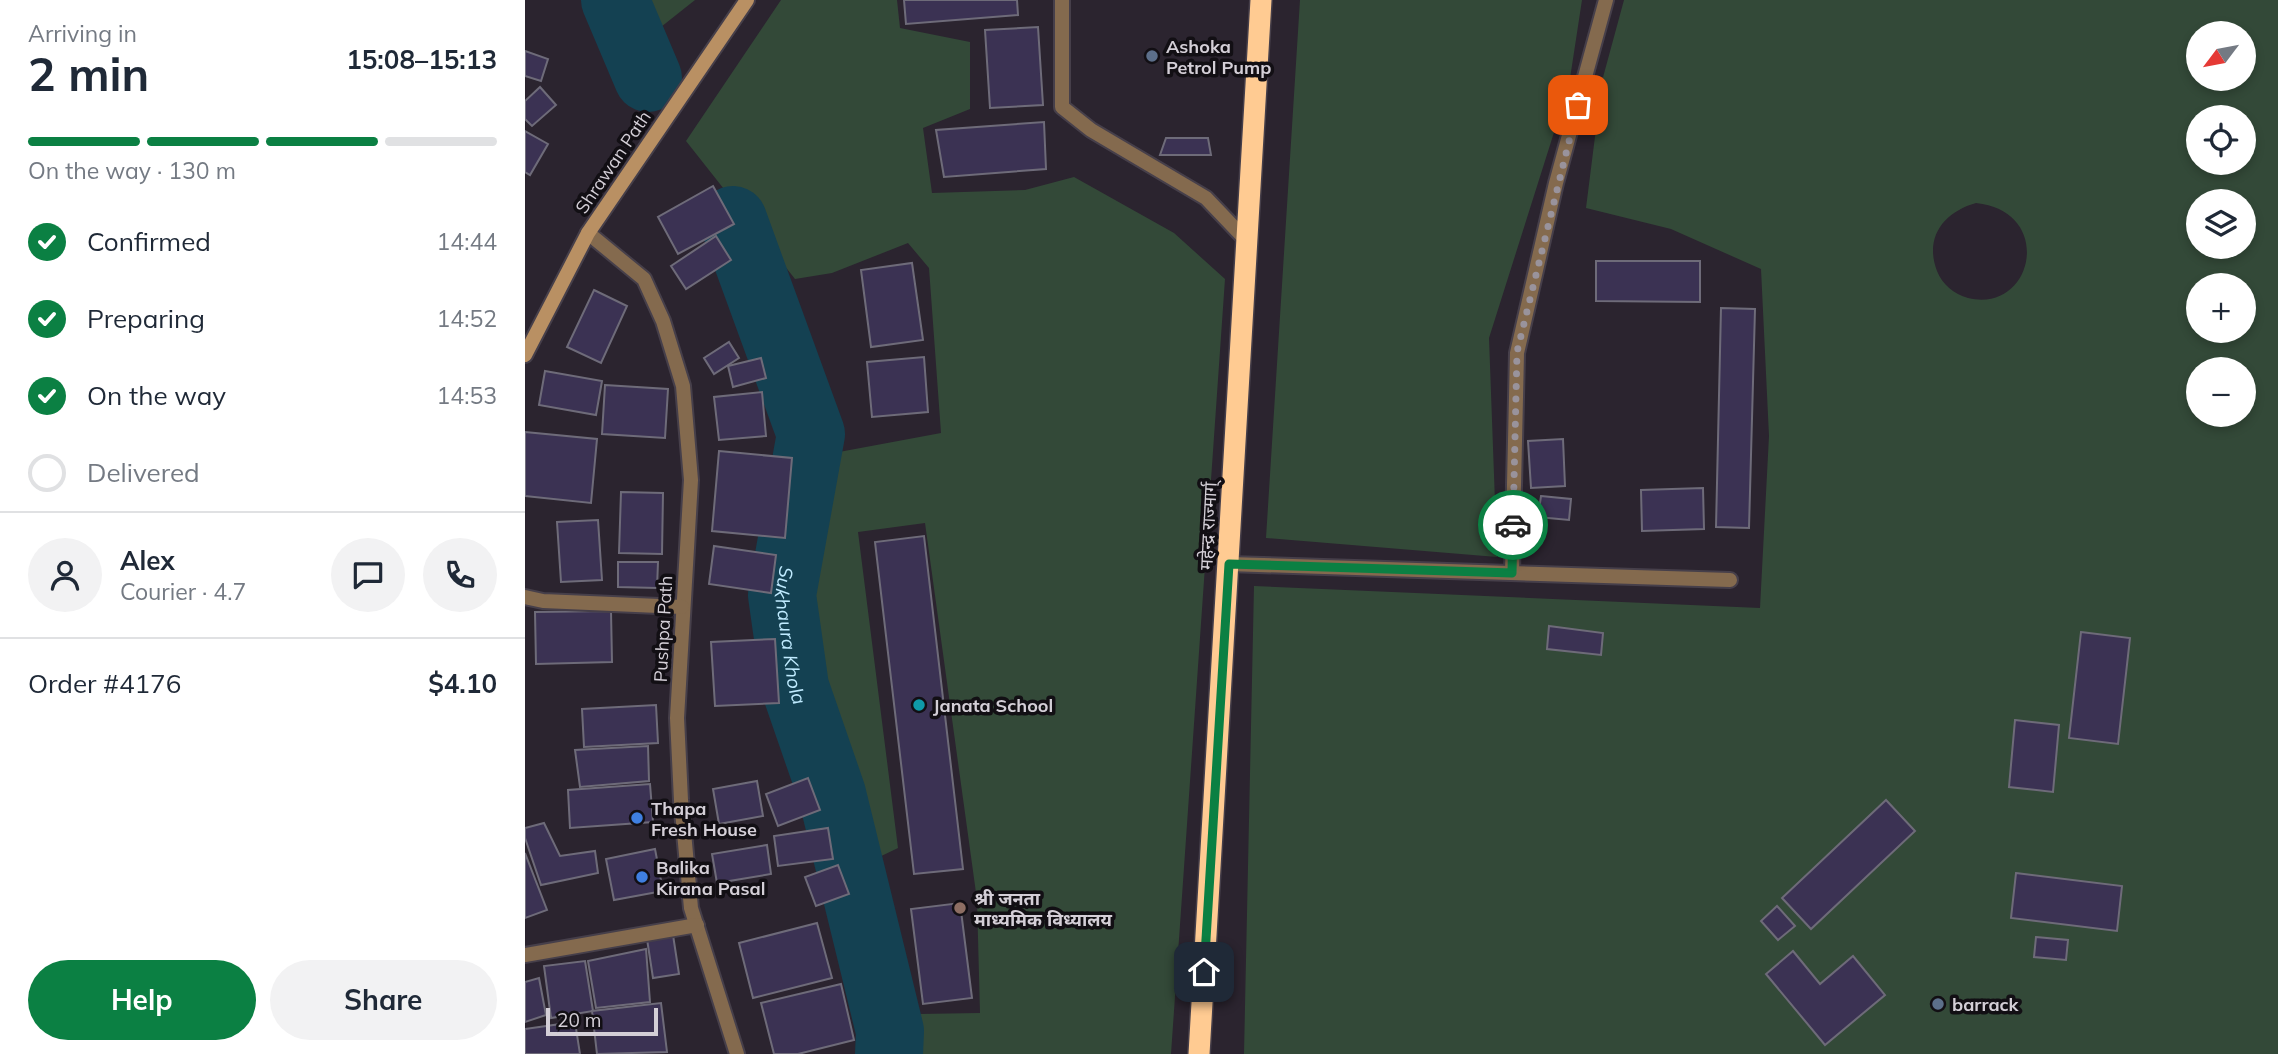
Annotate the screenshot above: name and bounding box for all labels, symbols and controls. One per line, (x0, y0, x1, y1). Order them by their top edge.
text: Arriving in (28, 19, 137, 48)
north arrow (2186, 21, 2256, 91)
map controls (2186, 21, 2256, 427)
place label: Ashoka Petrol Pump (1166, 35, 1271, 79)
text: 15:08–15:13 (346, 43, 497, 76)
text: 2 min (28, 45, 149, 103)
marker: Ashoka Petrol Pump (1144, 48, 1160, 64)
pin (1548, 75, 1608, 135)
icon: bag (1559, 86, 1597, 124)
button: locate (2186, 105, 2256, 175)
street label: Shrawan Path (570, 106, 656, 218)
text: On the way · 130 m (28, 156, 236, 185)
button: layers (2186, 189, 2256, 259)
icon: check (28, 223, 66, 261)
text: Confirmed (87, 225, 211, 258)
text: 14:44 (437, 227, 497, 256)
button: + (2186, 273, 2256, 343)
icon: check (28, 300, 66, 338)
text: Preparing (87, 302, 205, 335)
text: 14:52 (437, 304, 497, 333)
button: − (2186, 357, 2256, 427)
icon: check (28, 377, 66, 415)
text: On the way (87, 379, 226, 412)
text: 14:53 (437, 381, 497, 410)
text: Delivered (87, 456, 200, 489)
street label: महेन्द्र राज्मार्ग् (1194, 478, 1222, 571)
courier (1478, 490, 1548, 560)
icon: car (1494, 506, 1532, 544)
button: person (28, 538, 102, 612)
button: chat (331, 538, 405, 612)
button: phone (423, 538, 497, 612)
text: Alex (120, 544, 175, 577)
water label: Sukhaura Khola (769, 564, 812, 707)
street label: Pushpa Path (649, 575, 677, 683)
text: Courier · 4.7 (120, 577, 246, 606)
text: Order #4176 (28, 667, 181, 700)
text: $4.10 (428, 667, 497, 700)
place label: Janata School (933, 694, 1053, 717)
marker: Janata School (911, 697, 927, 713)
place label: Thapa Fresh House (651, 797, 757, 841)
marker: Thapa Fresh House (629, 810, 645, 826)
place label: Balika Kirana Pasal (656, 856, 765, 900)
marker: Balika Kirana Pasal (634, 869, 650, 885)
place label: श्री जनता माध्यमिक विध्यालय (974, 887, 1113, 931)
marker: श्री जनता माध्यमिक विध्यालय (952, 900, 968, 916)
pin (1174, 942, 1234, 1002)
icon: home (1185, 953, 1223, 991)
button: Help (28, 960, 256, 1040)
button: Share (270, 960, 497, 1040)
place label: barrack (1952, 993, 2020, 1016)
marker: barrack (1930, 996, 1946, 1012)
scale bar (546, 1005, 658, 1037)
text: 20 m (557, 1008, 601, 1032)

